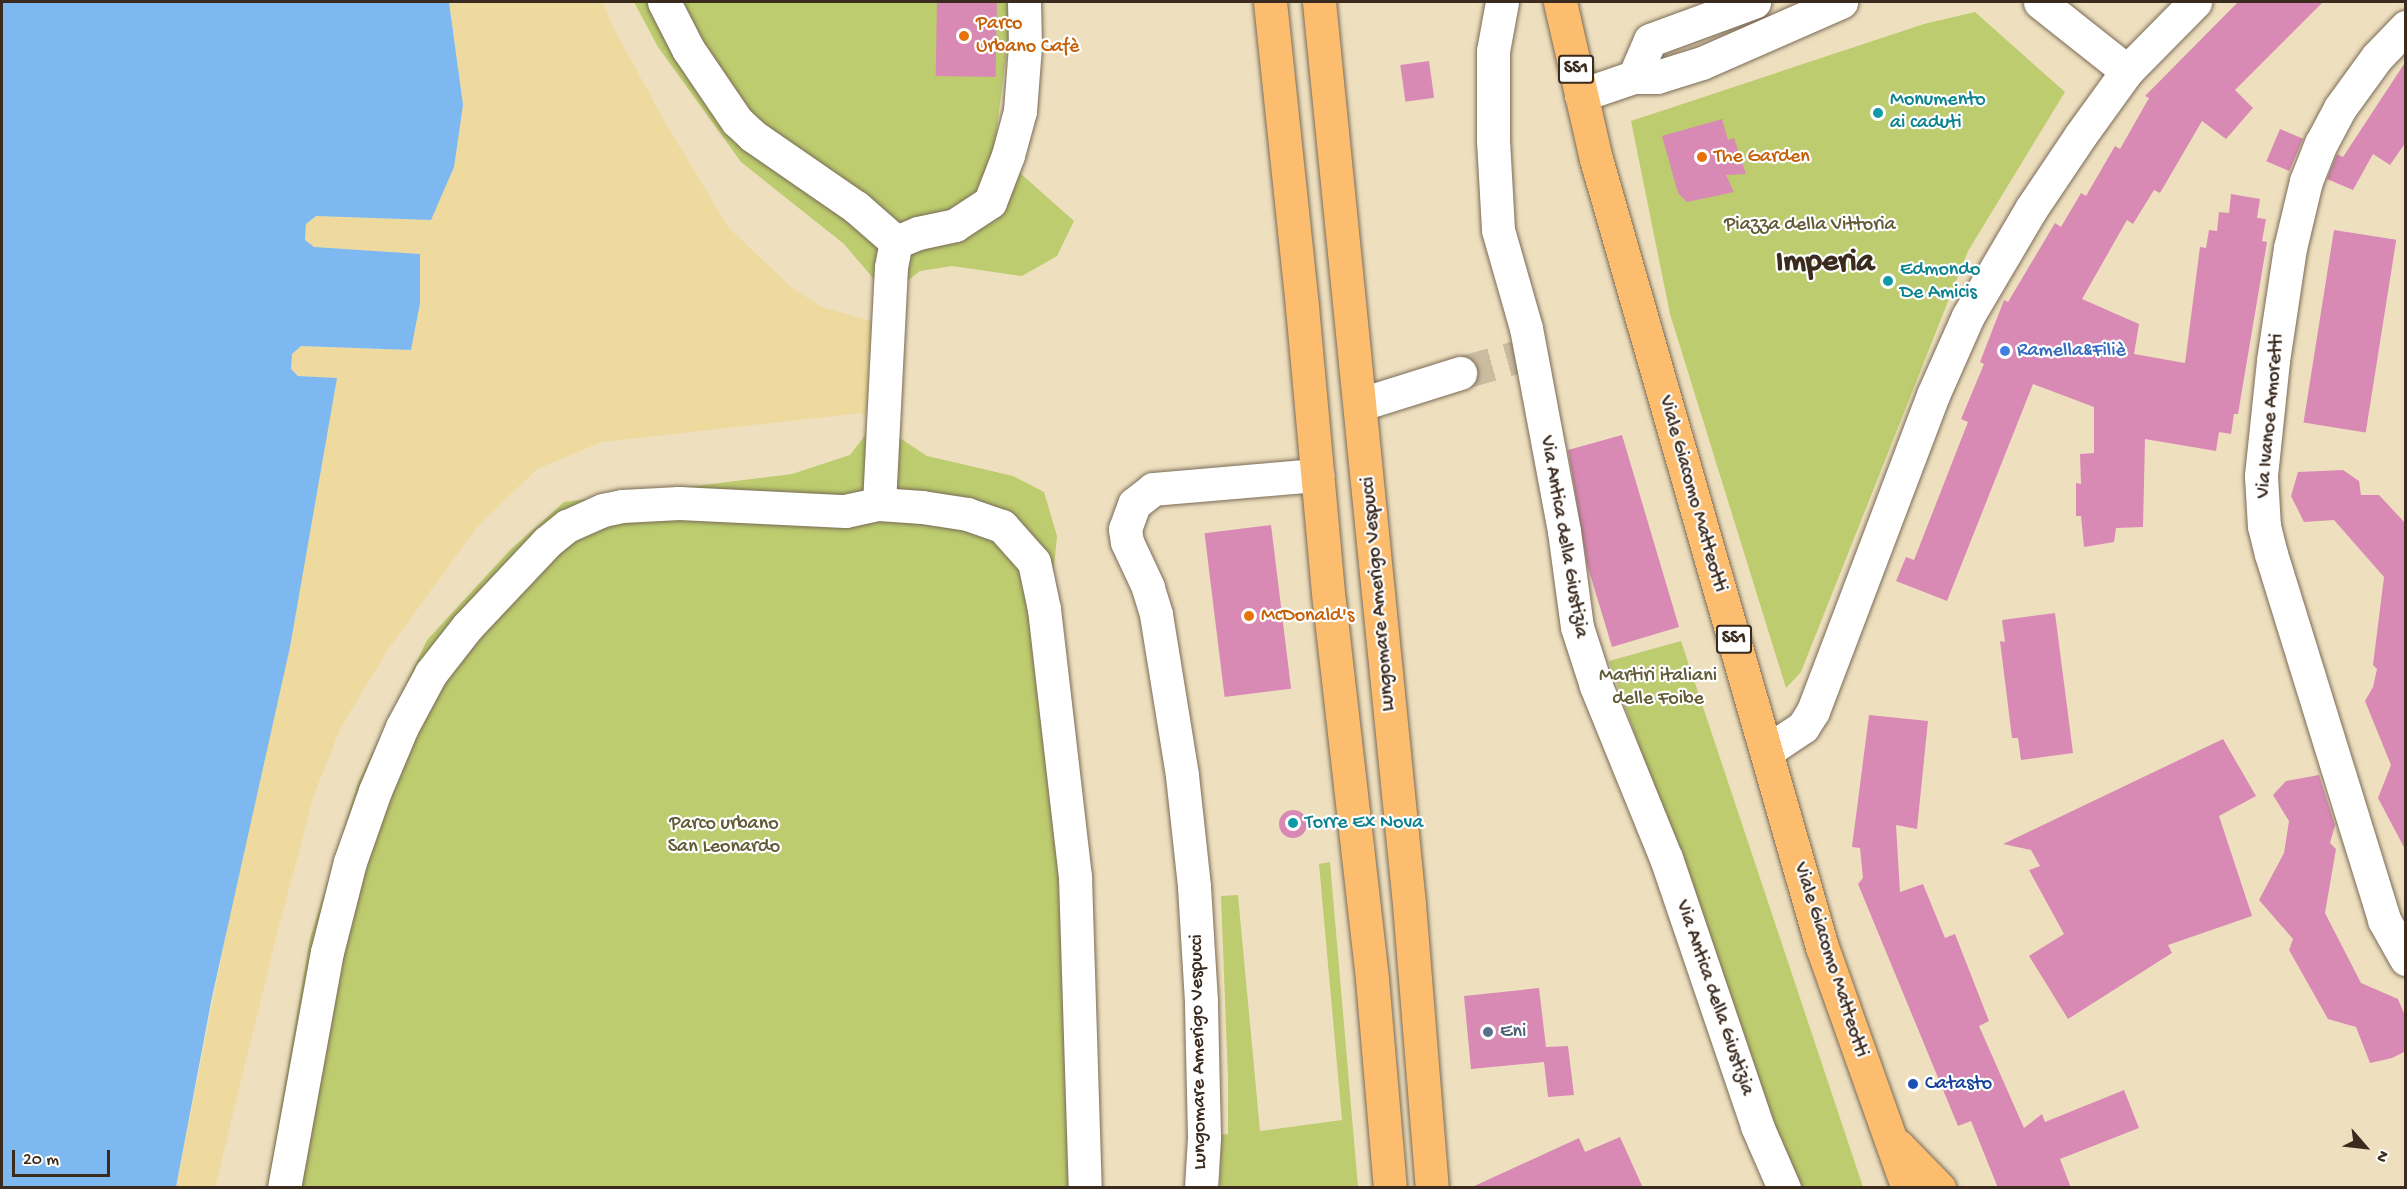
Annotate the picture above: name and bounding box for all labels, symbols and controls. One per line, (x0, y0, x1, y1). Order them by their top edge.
place label: Parco Urbano Cafè (976, 13, 1079, 60)
marker: Parco Urbano Cafè (957, 29, 971, 43)
road number: SS1 (1558, 54, 1594, 84)
place label: Monumento ai caduti (1890, 89, 1986, 136)
marker: Monumento ai caduti (1871, 106, 1885, 120)
place label: The Garden (1714, 145, 1810, 169)
marker: The Garden (1695, 150, 1709, 164)
park label: Piazza della Vittoria (1724, 213, 1896, 237)
district label: Imperia (1776, 244, 1874, 282)
place label: Edmondo De Amicis (1900, 258, 1980, 305)
marker: Edmondo De Amicis (1881, 274, 1895, 288)
street label: Via Ivanoe Amoretti (2252, 333, 2290, 499)
place label: Ramella&Filiè (2017, 339, 2126, 363)
marker: Ramella&Filiè (1998, 344, 2012, 358)
street label: Viale Giacomo Matteotti (1652, 393, 1732, 595)
street label: Via Antica della Giustizia (1533, 434, 1593, 640)
street label: Lungomare Amerigo Vespucci (1357, 476, 1401, 712)
place label: McDonald's (1261, 604, 1354, 628)
marker: McDonald's (1242, 609, 1256, 623)
road number: SS1 (1716, 624, 1752, 654)
park label: Martiri italiani delle Foibe (1599, 665, 1717, 712)
place label: Torre Ex Nova (1305, 811, 1423, 835)
park label: Parco urbano San Leonardo (668, 812, 780, 859)
marker: Torre Ex Nova (1286, 816, 1300, 830)
street label: Viale Giacomo Matteotti (1787, 860, 1873, 1060)
street label: Via Antica della Giustizia (1669, 897, 1759, 1099)
street label: Lungomare Amerigo Vespucci (1185, 934, 1213, 1170)
place label: Eni (1500, 1020, 1526, 1044)
marker: Eni (1481, 1025, 1495, 1039)
place label: Catasto (1925, 1072, 1992, 1096)
marker: Catasto (1906, 1077, 1920, 1091)
north arrow (2335, 1117, 2395, 1177)
scale bar (15, 1138, 112, 1176)
text: N (2370, 1147, 2392, 1165)
text: 20 m (23, 1150, 59, 1171)

